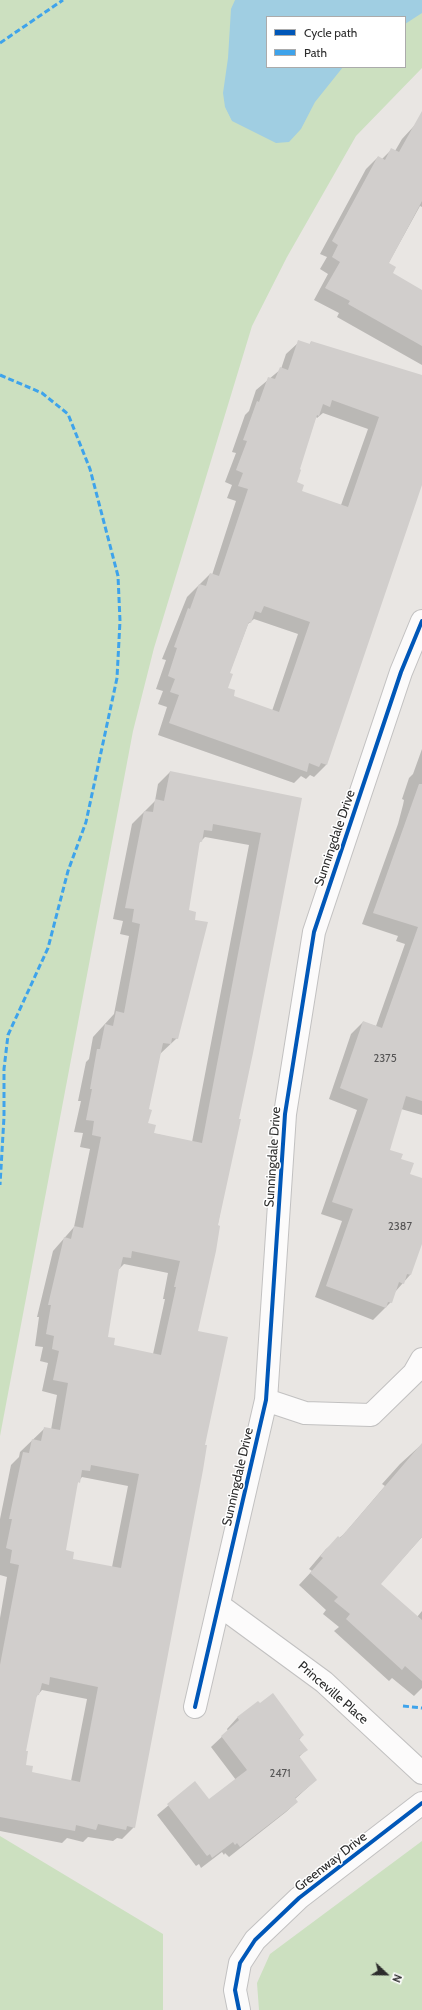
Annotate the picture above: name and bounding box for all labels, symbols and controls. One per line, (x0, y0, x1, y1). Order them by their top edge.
legend (266, 16, 406, 68)
text: Cycle path (304, 25, 357, 40)
text: Path (304, 45, 327, 60)
street label: Sunningdale Drive (311, 788, 359, 888)
house number: 2375 (373, 1052, 397, 1066)
street label: Sunningdale Drive (262, 1106, 284, 1208)
house number: 2387 (388, 1220, 412, 1234)
street label: Sunningdale Drive (219, 1426, 257, 1528)
street label: Princeville Place (295, 1658, 371, 1728)
house number: 2471 (269, 1767, 291, 1781)
street label: Greenway Drive (292, 1829, 370, 1895)
north arrow (366, 1954, 406, 1994)
text: N (389, 1972, 405, 1985)

